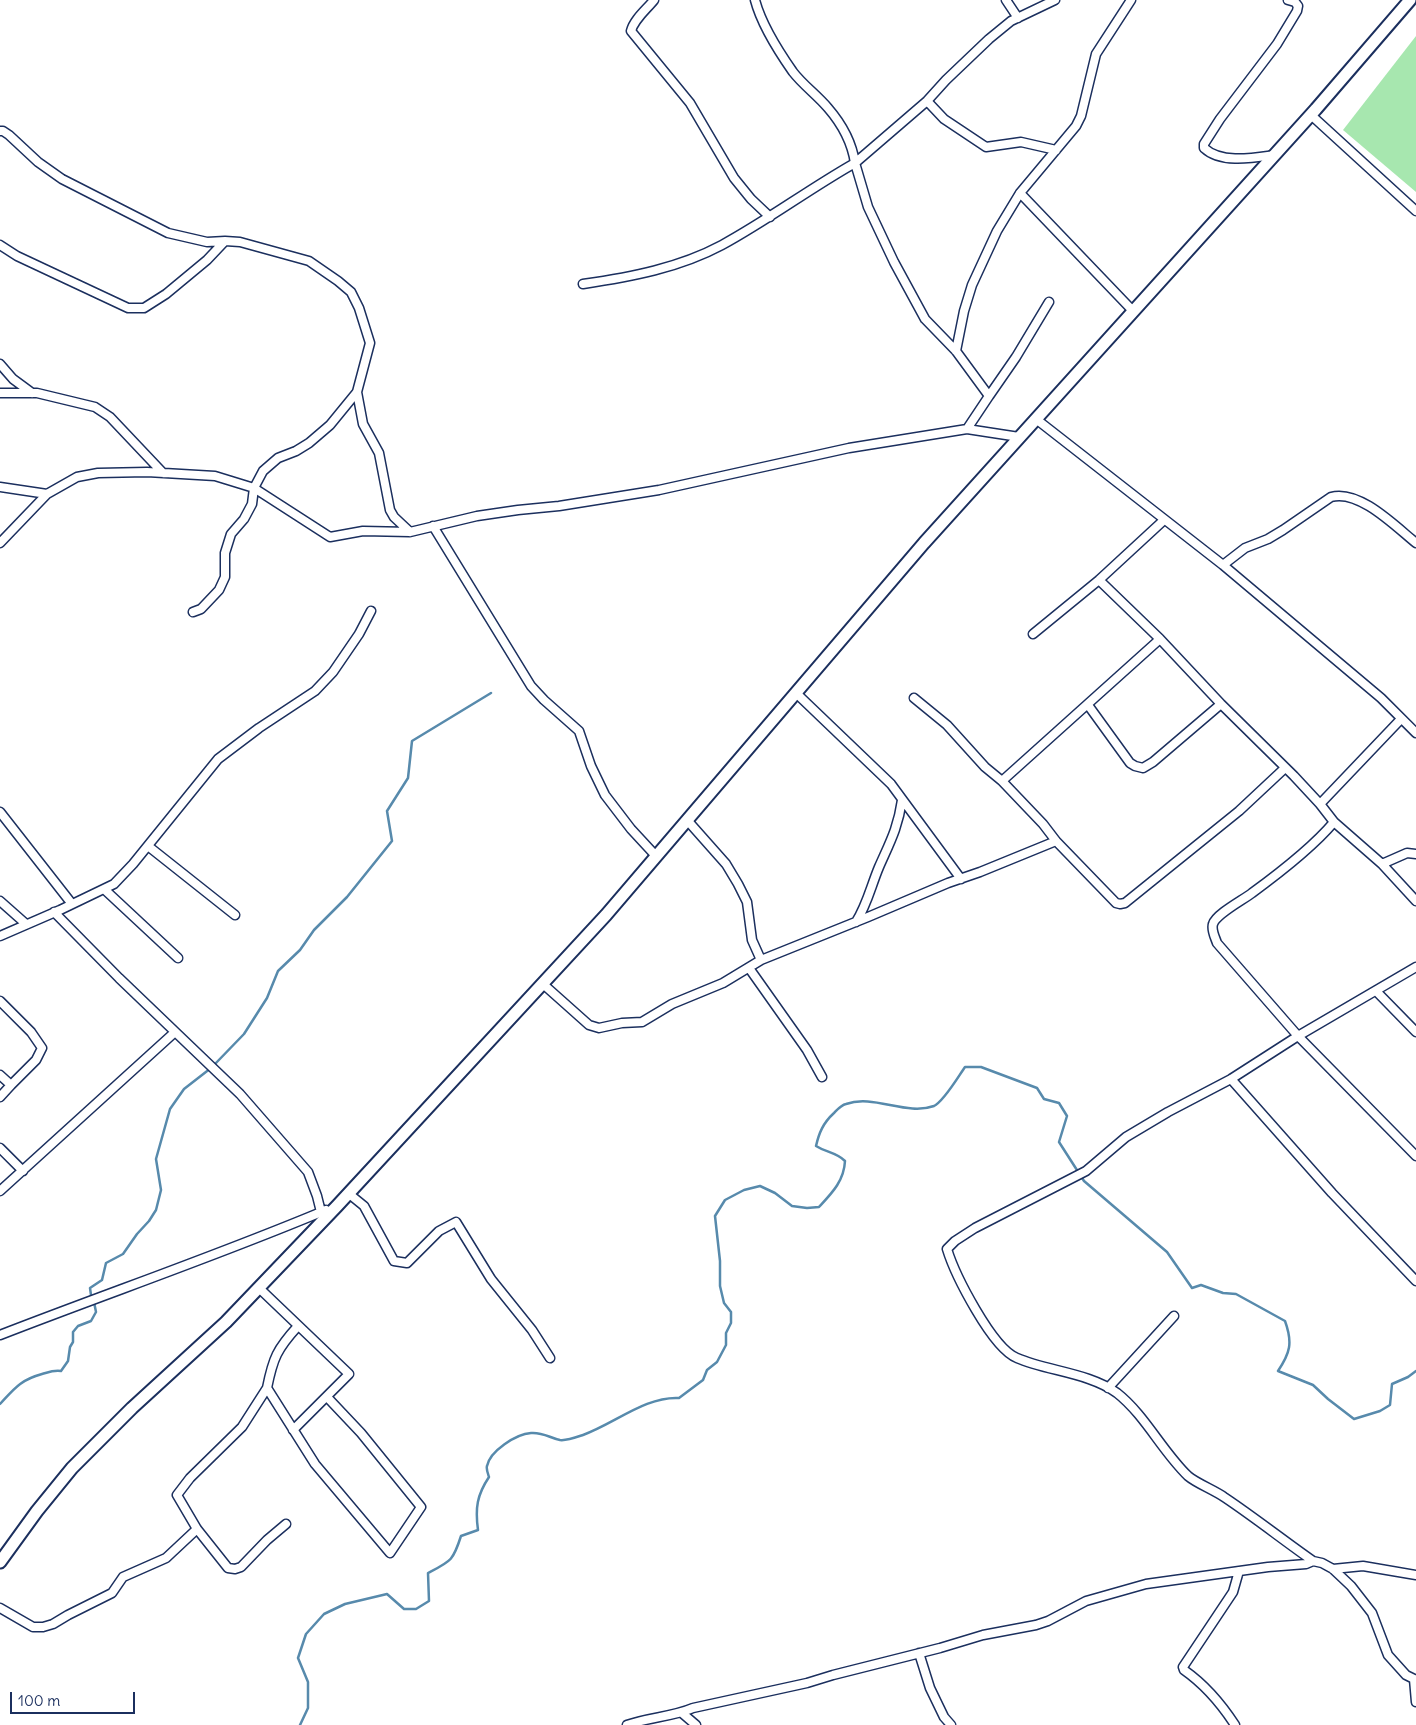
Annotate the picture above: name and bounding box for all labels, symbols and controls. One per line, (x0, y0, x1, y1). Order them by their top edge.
scale bar (12, 1682, 138, 1714)
text: 100 m (18, 1691, 60, 1710)

